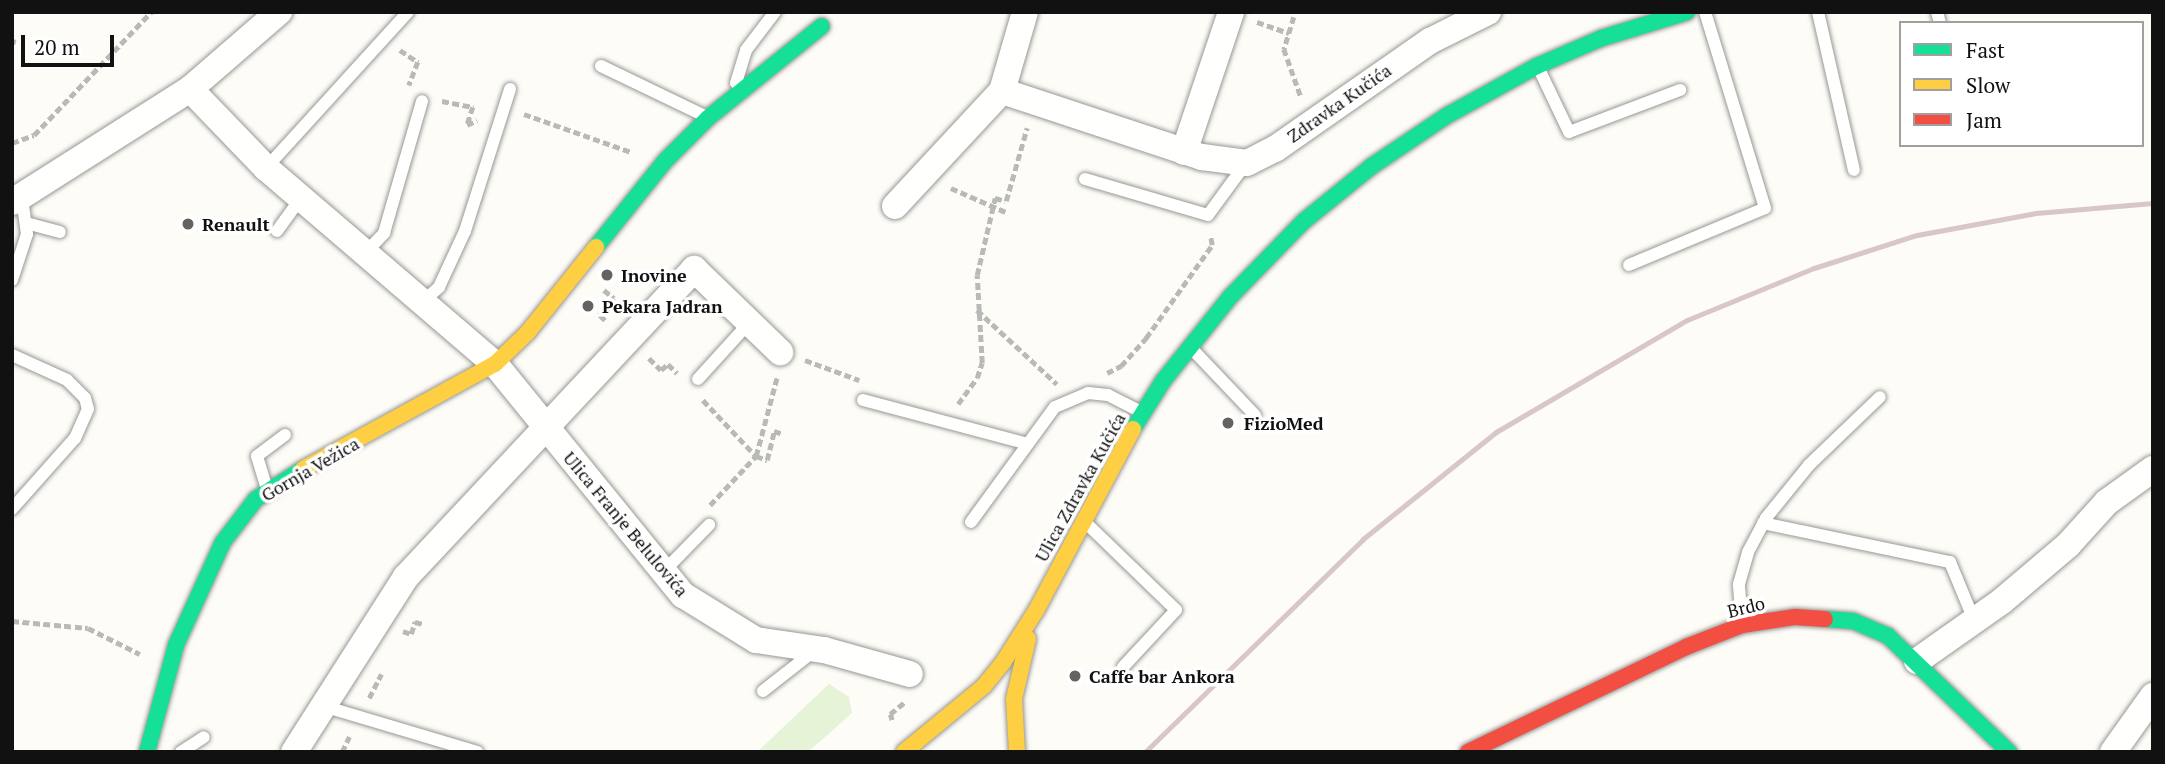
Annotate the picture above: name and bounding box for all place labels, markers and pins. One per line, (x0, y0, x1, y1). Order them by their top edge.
place label: Renault (202, 213, 270, 235)
marker: Renault (180, 216, 196, 232)
place label: Inovine (621, 264, 687, 286)
marker: Inovine (599, 267, 615, 283)
place label: Pekara Jadran (602, 295, 723, 317)
marker: Pekara Jadran (580, 298, 596, 314)
place label: FizioMed (1244, 412, 1323, 434)
marker: FizioMed (1218, 413, 1238, 433)
place label: Caffe bar Ankora (1089, 665, 1235, 687)
marker: Caffe bar Ankora (1067, 668, 1083, 684)

